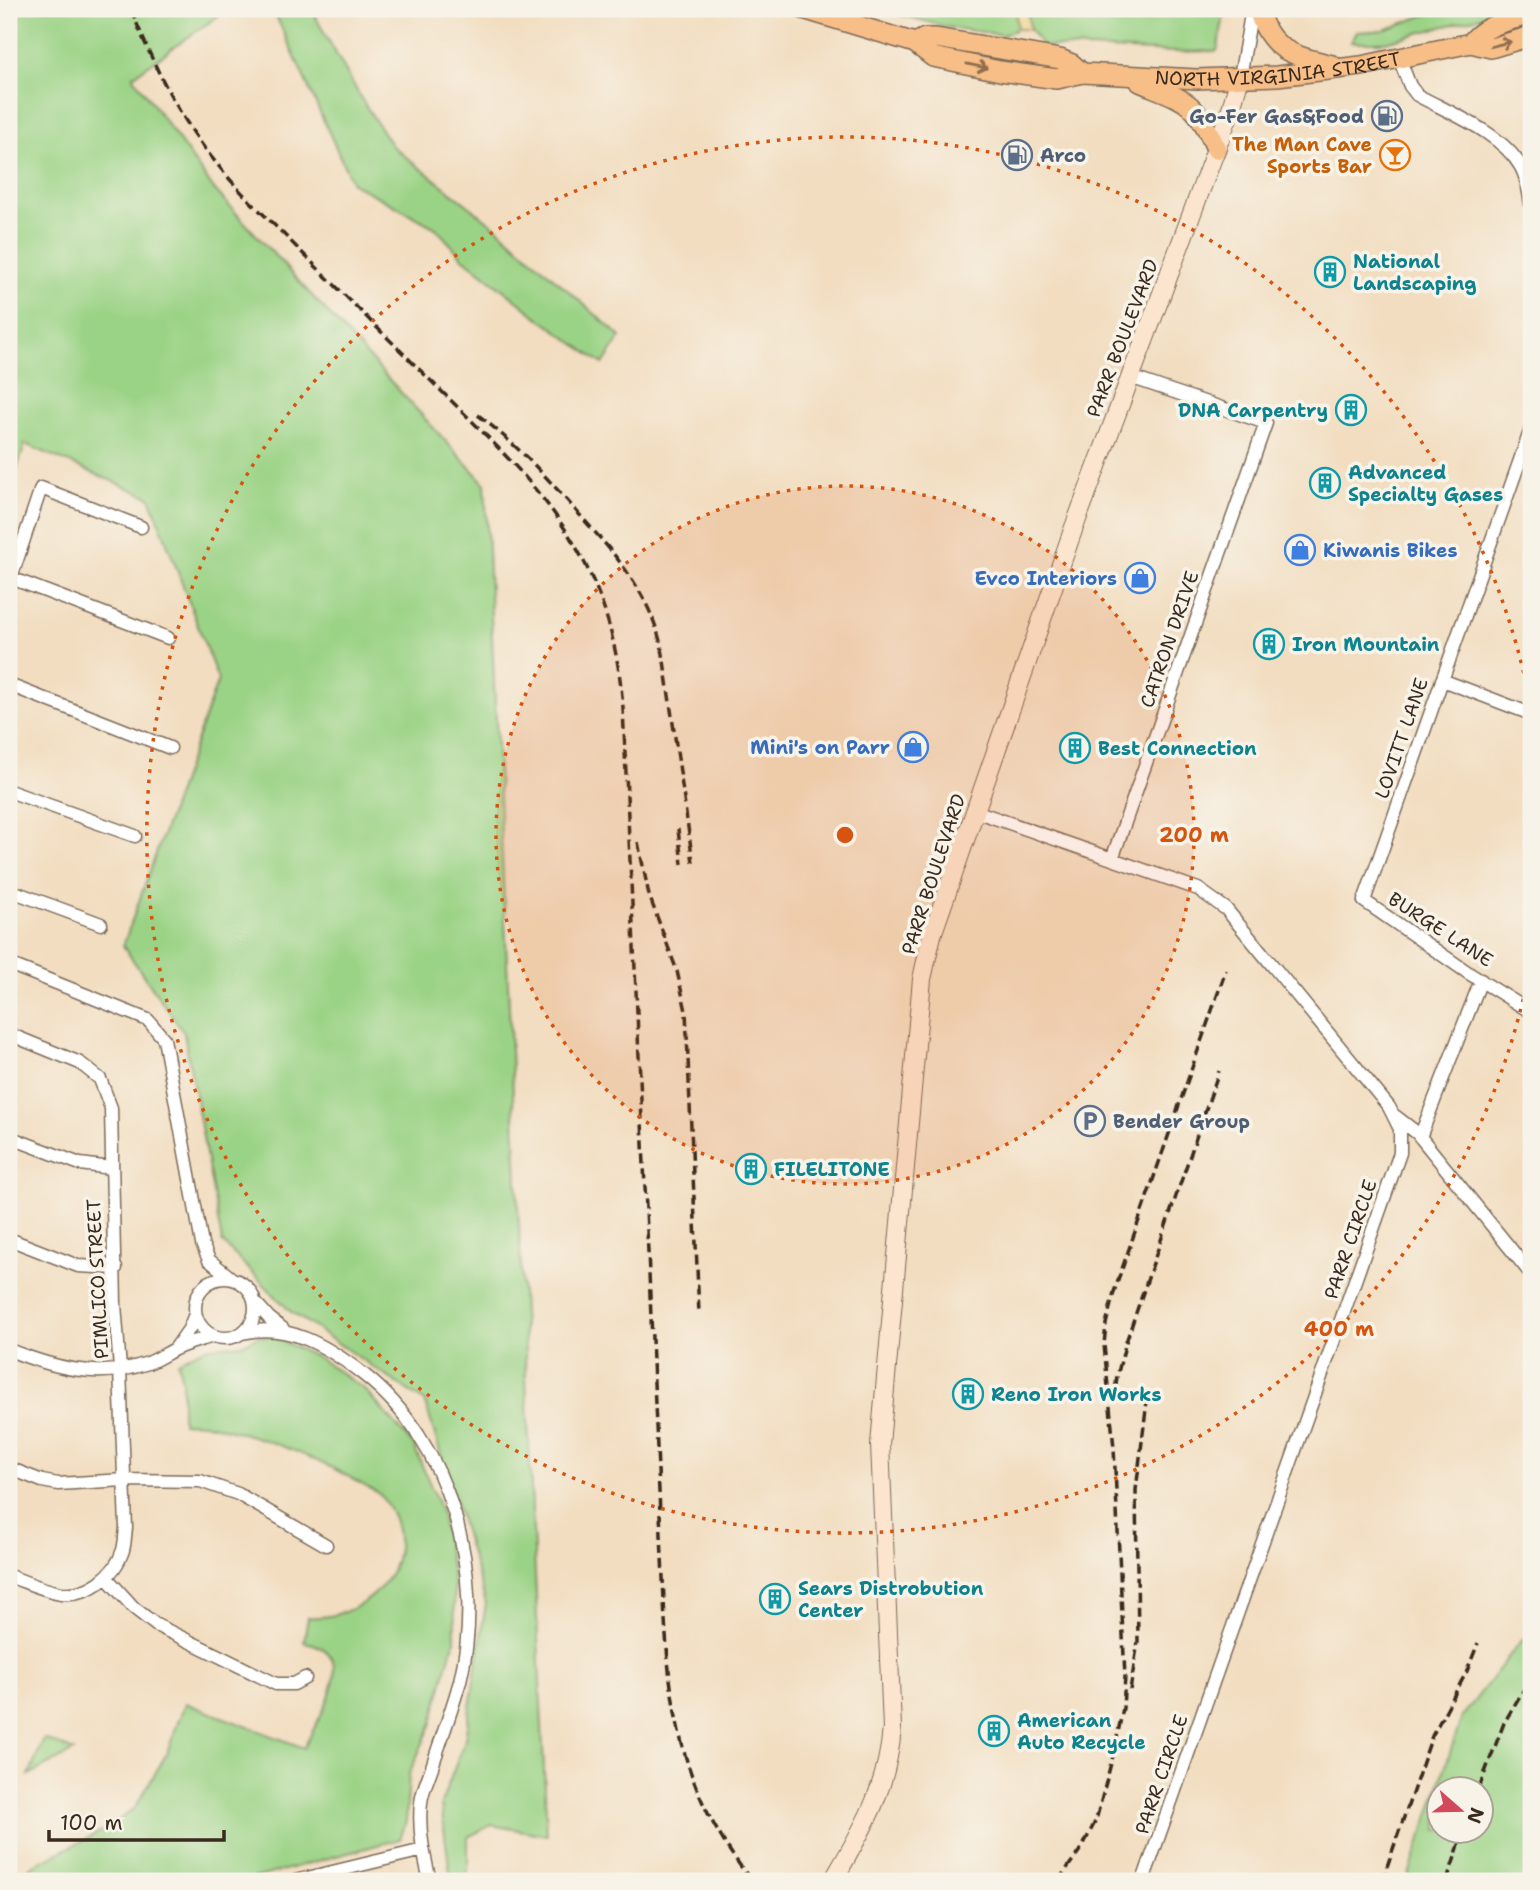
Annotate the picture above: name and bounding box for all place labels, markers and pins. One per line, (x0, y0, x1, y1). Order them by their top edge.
fuel station icon: Go-Fer Gas&Food (1370, 99, 1404, 133)
place label: Go-Fer Gas&Food (1189, 104, 1364, 129)
place label: The Man Cave Sports Bar (1232, 132, 1372, 179)
fuel station icon: Arco (1000, 138, 1034, 172)
bar icon: The Man Cave Sports Bar (1378, 138, 1412, 172)
place label: Arco (1040, 143, 1086, 168)
place label: National Landscaping (1353, 249, 1477, 296)
building icon: National Landscaping (1313, 255, 1347, 289)
building icon: DNA Carpentry (1334, 393, 1368, 427)
place label: DNA Carpentry (1178, 398, 1328, 423)
place label: Advanced Specialty Gases (1348, 460, 1503, 507)
building icon: Advanced Specialty Gases (1308, 466, 1342, 500)
shop icon: Kiwanis Bikes (1283, 533, 1317, 567)
place label: Kiwanis Bikes (1323, 538, 1457, 563)
shop icon: Evco Interiors (1123, 561, 1157, 595)
place label: Evco Interiors (974, 566, 1117, 591)
building icon: Iron Mountain (1252, 627, 1286, 661)
place label: Iron Mountain (1292, 632, 1440, 657)
shop icon: Mini's on Parr (896, 730, 930, 764)
building icon: Best Connection (1058, 731, 1092, 765)
place label: Mini's on Parr (750, 735, 890, 760)
place label: Best Connection (1098, 736, 1257, 761)
centre of rings (833, 823, 857, 847)
parking icon: Bender Group (1073, 1104, 1107, 1138)
place label: Bender Group (1113, 1109, 1250, 1134)
building icon: FILELITONE (734, 1152, 768, 1186)
place label: FILELITONE (774, 1157, 890, 1182)
building icon: Reno Iron Works (951, 1377, 985, 1411)
place label: Reno Iron Works (991, 1382, 1161, 1407)
place label: Sears Distrobution Center (798, 1576, 984, 1623)
building icon: Sears Distrobution Center (758, 1582, 792, 1616)
place label: American Auto Recycle (1017, 1708, 1146, 1755)
building icon: American Auto Recycle (977, 1714, 1011, 1748)

